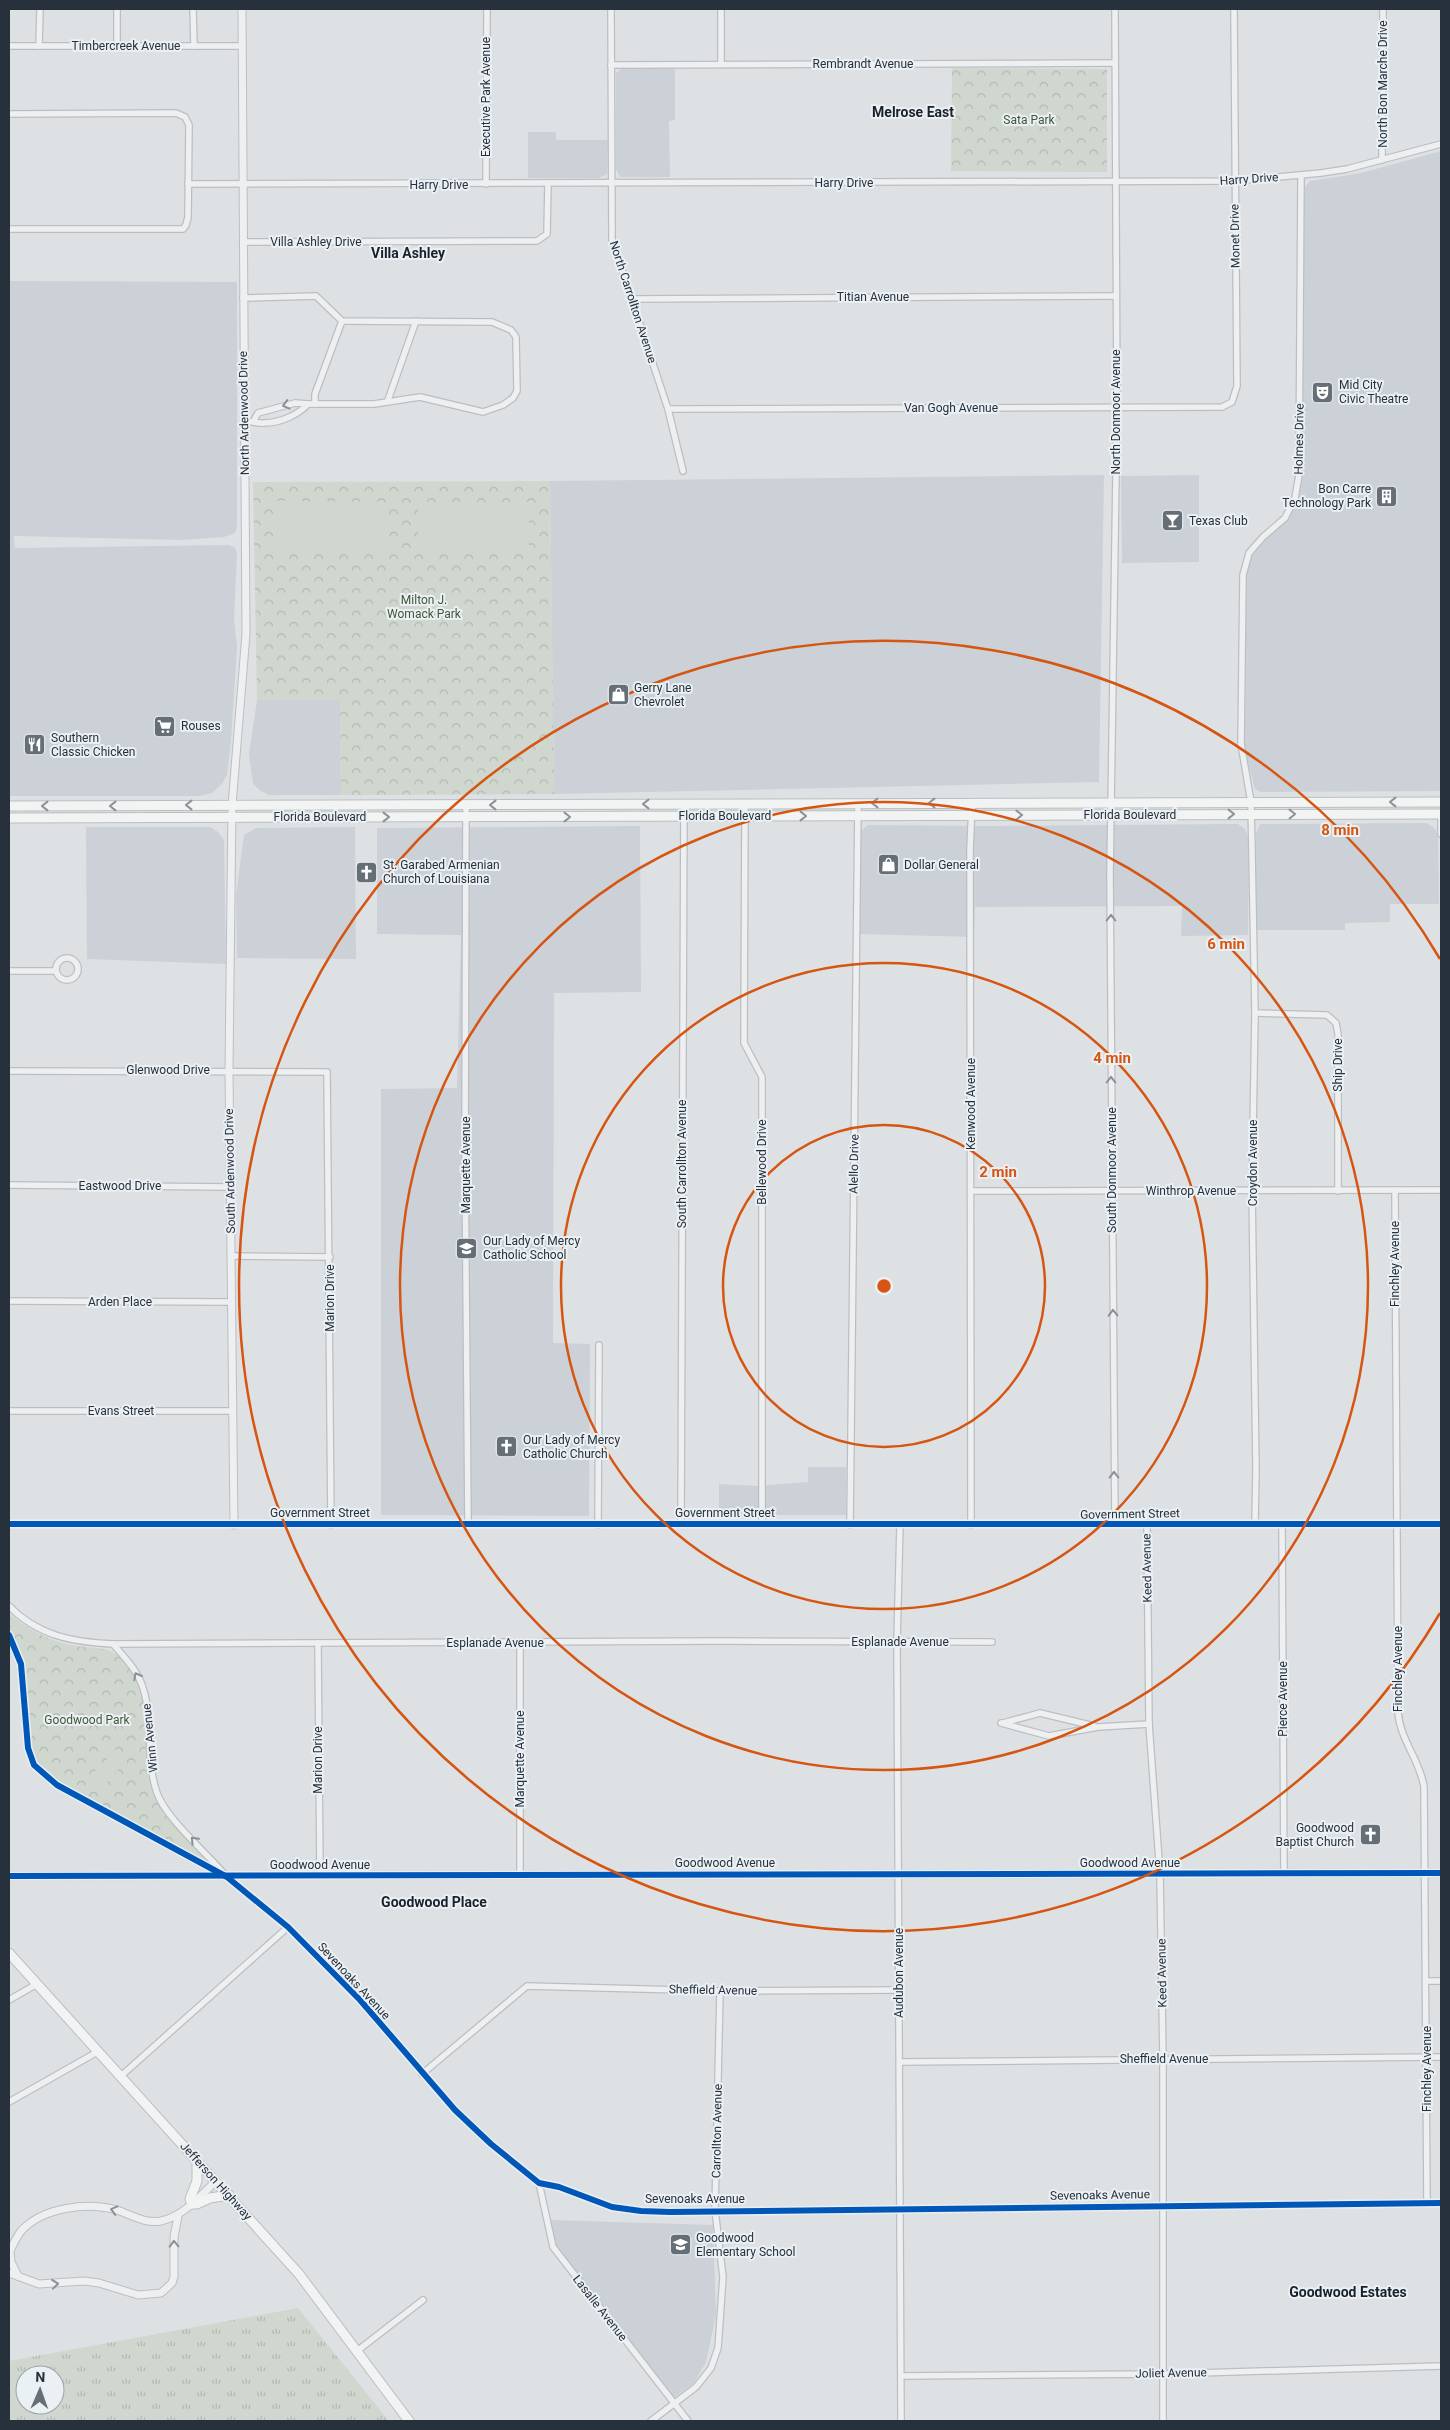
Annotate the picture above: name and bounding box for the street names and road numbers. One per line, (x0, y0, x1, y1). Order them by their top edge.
street label: North Bon Marche Drive (1376, 20, 1390, 148)
street label: Executive Park Avenue (479, 37, 493, 157)
street label: Timbercreek Avenue (72, 39, 180, 53)
street label: Rembrandt Avenue (813, 57, 913, 71)
street label: Harry Drive (1219, 170, 1279, 188)
street label: Harry Drive (815, 176, 873, 190)
street label: Harry Drive (410, 178, 468, 192)
street label: Monet Drive (1227, 204, 1243, 268)
street label: Villa Ashley Drive (270, 235, 362, 249)
street label: North Carrollton Avenue (607, 239, 659, 365)
street label: Titian Avenue (837, 290, 909, 304)
street label: North Donmoor Avenue (1109, 349, 1123, 475)
street label: North Ardenwood Drive (236, 351, 252, 475)
street label: Van Gogh Avenue (904, 401, 998, 415)
street label: Holmes Drive (1291, 403, 1307, 475)
street label: Florida Boulevard (1084, 808, 1176, 822)
street label: Florida Boulevard (679, 809, 771, 823)
street label: Florida Boulevard (274, 810, 366, 824)
street label: Ship Drive (1331, 1038, 1345, 1092)
street label: Kenwood Avenue (964, 1058, 978, 1150)
street label: Glenwood Drive (126, 1063, 210, 1077)
street label: South Carrollton Avenue (675, 1100, 689, 1228)
street label: South Donmoor Avenue (1105, 1107, 1119, 1233)
street label: South Ardenwood Drive (222, 1108, 238, 1234)
street label: Marquette Avenue (459, 1116, 473, 1214)
street label: Bellewood Drive (755, 1119, 769, 1205)
street label: Croydon Avenue (1246, 1120, 1260, 1206)
street label: Alello Drive (846, 1134, 862, 1194)
street label: Eastwood Drive (79, 1179, 161, 1193)
street label: Winthrop Avenue (1146, 1184, 1236, 1198)
street label: Finchley Avenue (1388, 1221, 1402, 1307)
street label: Marion Drive (323, 1264, 337, 1332)
street label: Arden Place (88, 1295, 152, 1309)
street label: Evans Street (88, 1404, 154, 1418)
street label: Government Street (270, 1506, 370, 1520)
street label: Government Street (675, 1506, 775, 1520)
street label: Government Street (1080, 1506, 1180, 1522)
street label: Keed Avenue (1139, 1533, 1155, 1603)
street label: Finchley Avenue (1391, 1626, 1405, 1712)
street label: Esplanade Avenue (851, 1635, 949, 1649)
street label: Esplanade Avenue (446, 1636, 544, 1650)
street label: Pierce Avenue (1276, 1661, 1290, 1737)
street label: Winn Avenue (139, 1703, 161, 1773)
street label: Marquette Avenue (513, 1710, 527, 1808)
street label: Marion Drive (311, 1726, 325, 1794)
street label: Goodwood Avenue (675, 1856, 775, 1870)
street label: Goodwood Avenue (1080, 1856, 1180, 1870)
street label: Goodwood Avenue (270, 1858, 370, 1872)
street label: Audubon Avenue (892, 1928, 906, 2018)
street label: Keed Avenue (1154, 1938, 1170, 2008)
street label: Sevenoaks Avenue (315, 1940, 393, 2022)
street label: Sheffield Avenue (669, 1982, 757, 1998)
street label: Finchley Avenue (1420, 2026, 1434, 2112)
street label: Sheffield Avenue (1120, 2052, 1208, 2066)
street label: Carrollton Avenue (709, 2084, 725, 2178)
street label: Jefferson Highway (177, 2139, 255, 2223)
street label: Sevenoaks Avenue (1050, 2187, 1150, 2203)
street label: Sevenoaks Avenue (645, 2192, 745, 2206)
street label: Lasalle Avenue (570, 2272, 630, 2344)
street label: Joliet Avenue (1135, 2365, 1207, 2381)

